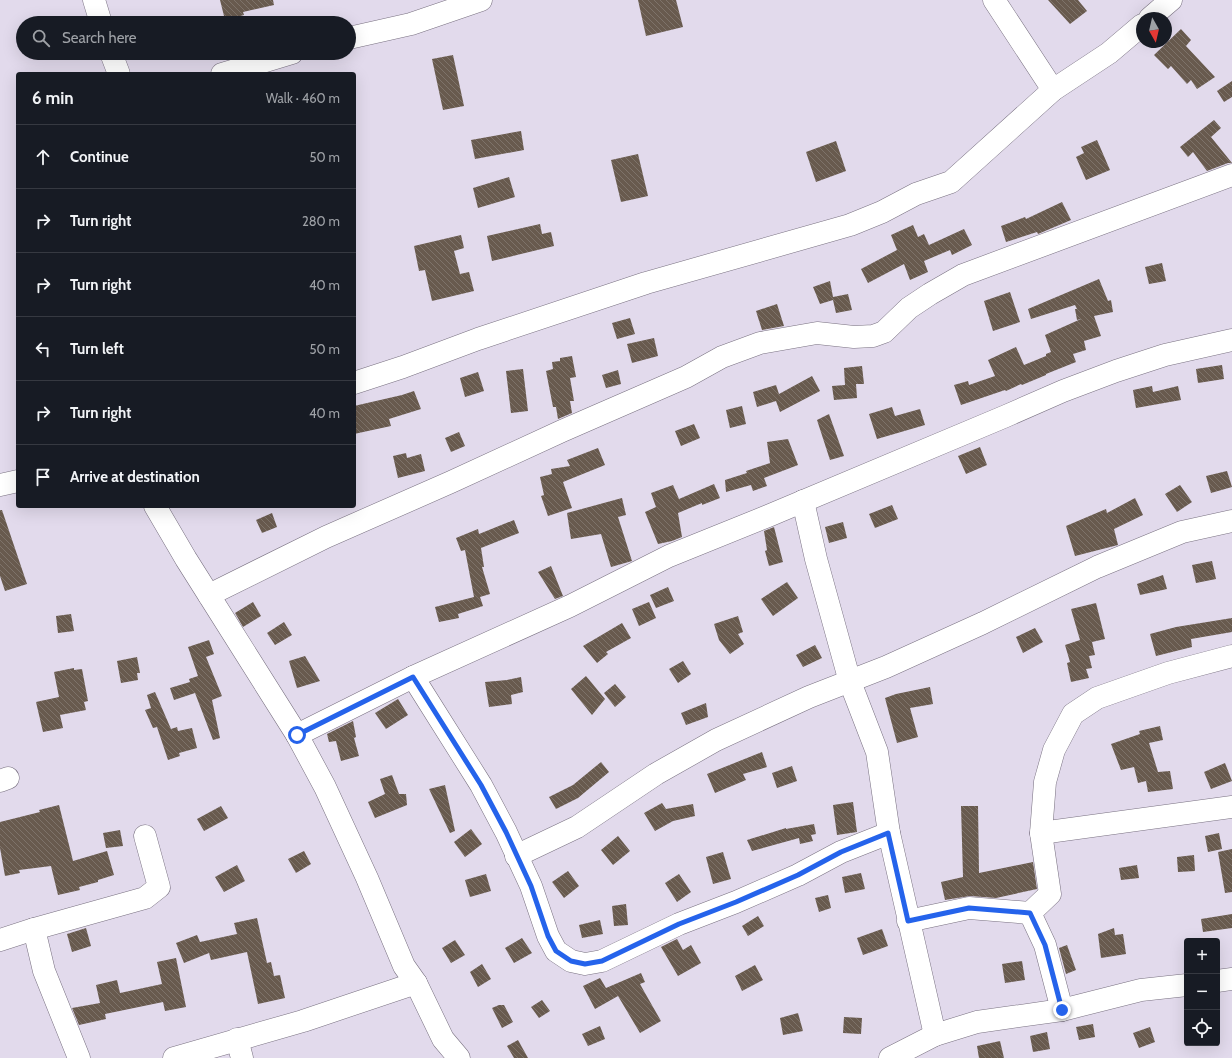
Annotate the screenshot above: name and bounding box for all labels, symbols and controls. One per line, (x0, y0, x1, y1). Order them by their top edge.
north arrow (1136, 12, 1172, 48)
search box (16, 16, 356, 60)
icon: search (30, 27, 52, 49)
text: Search here (62, 29, 137, 47)
text: 6 min (32, 88, 74, 108)
text: Walk · 460 m (266, 90, 340, 106)
icon: ahead (32, 146, 54, 168)
text: Continue (70, 148, 129, 166)
text: 50 m (310, 149, 340, 165)
icon: right (32, 210, 54, 232)
text: Turn right (70, 212, 131, 230)
text: 280 m (302, 213, 340, 229)
icon: right (32, 274, 54, 296)
text: Turn right (70, 276, 131, 294)
text: 40 m (309, 277, 340, 293)
icon: left (32, 338, 54, 360)
text: Turn left (70, 340, 124, 358)
text: 50 m (310, 341, 340, 357)
icon: right (32, 402, 54, 424)
text: Turn right (70, 404, 131, 422)
text: 40 m (309, 405, 340, 421)
icon: arrive (32, 466, 54, 488)
text: Arrive at destination (70, 468, 200, 486)
route start (288, 726, 306, 744)
map controls (1184, 938, 1220, 1046)
button: + (1184, 938, 1220, 974)
button: − (1184, 974, 1220, 1010)
route end (1053, 1001, 1071, 1019)
button: locate (1184, 1010, 1220, 1046)

